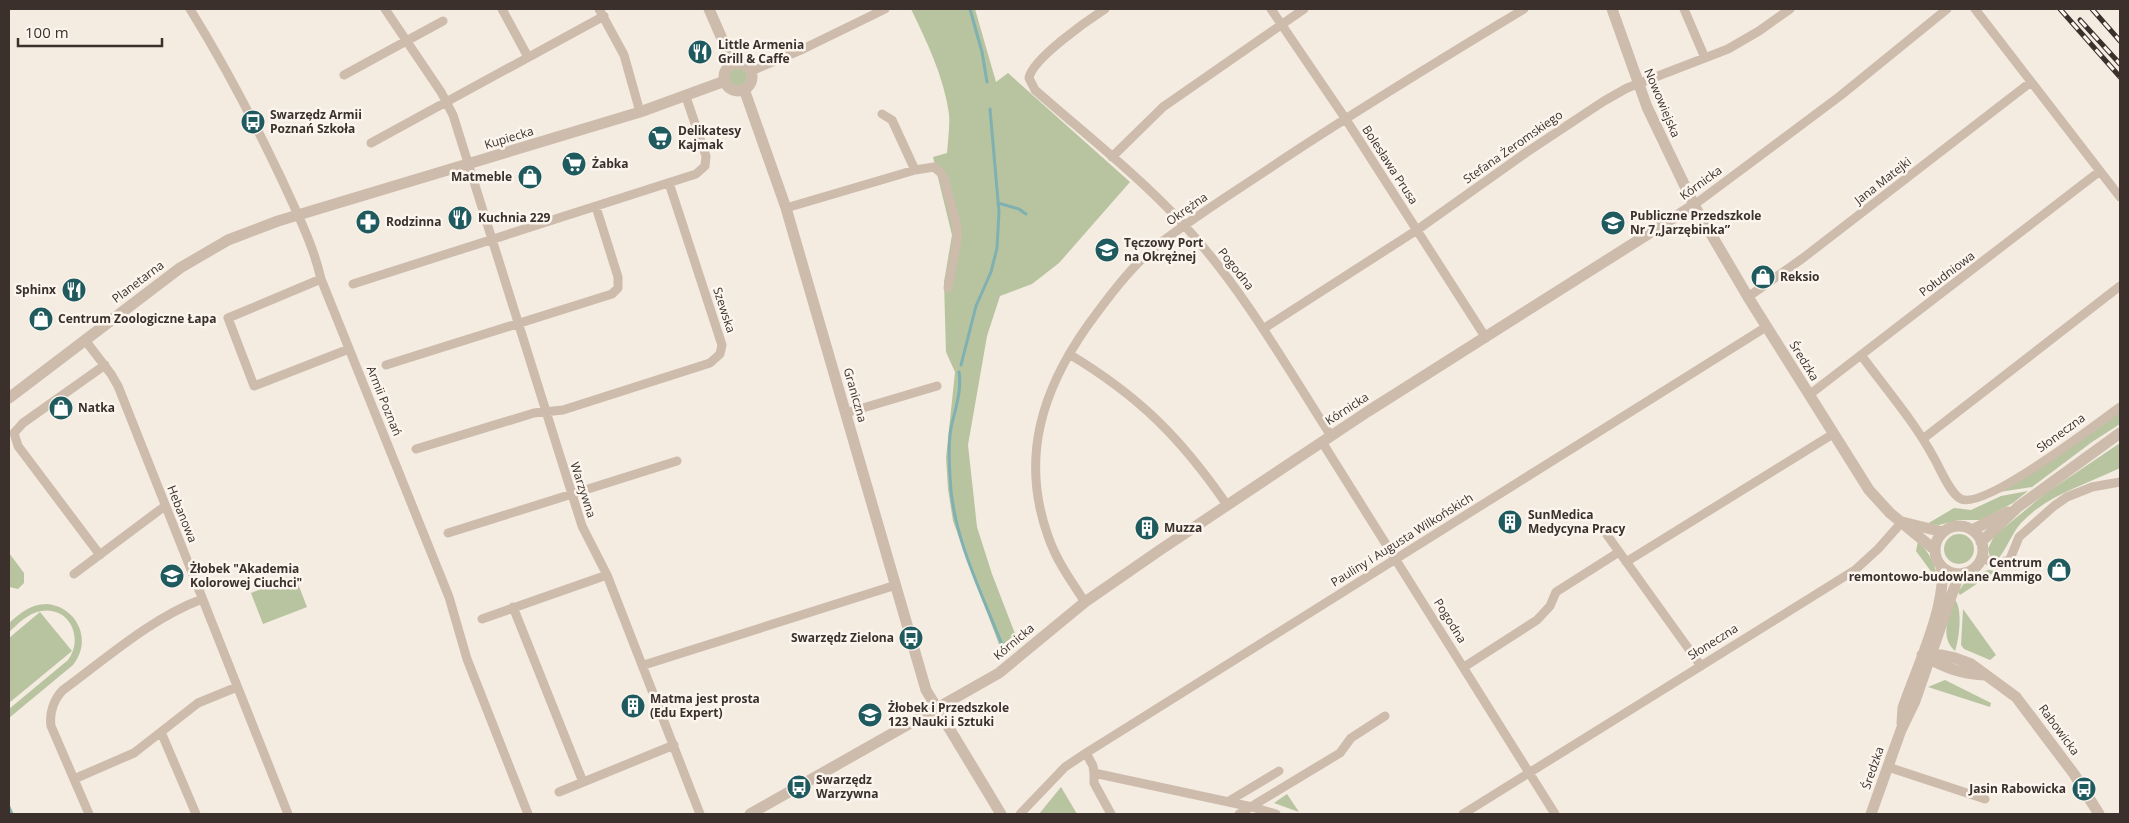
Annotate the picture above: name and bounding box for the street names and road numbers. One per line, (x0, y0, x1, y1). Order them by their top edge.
street label: Nowowiejska (1640, 66, 1685, 140)
street label: Stefana Żeromskiego (1460, 106, 1566, 187)
street label: Kupiecka (482, 122, 536, 153)
street label: Bolesława Prusa (1358, 122, 1422, 208)
street label: Jana Matejki (1850, 153, 1915, 209)
street label: Kórnicka (1676, 161, 1725, 204)
street label: Okrężna (1163, 188, 1211, 229)
street label: Pogodna (1214, 244, 1258, 293)
street label: Południowa (1915, 247, 1978, 300)
street label: Planetarna (108, 256, 167, 307)
street label: Szewska (709, 285, 740, 335)
street label: Średzka (1786, 338, 1823, 384)
street label: Armii Poznań (363, 363, 406, 438)
street label: Graniczna (840, 366, 871, 424)
street label: Kórnicka (1322, 388, 1372, 429)
street label: Słoneczna (2033, 409, 2088, 456)
street label: Warzywna (566, 460, 600, 520)
street label: Hebanowa (163, 483, 202, 545)
street label: Pauliny i Augusta Wilkońskich (1327, 489, 1476, 590)
street label: Pogodna (1430, 595, 1471, 646)
street label: Kórnicka (990, 619, 1038, 664)
street label: Słoneczna (1684, 619, 1741, 664)
street label: Rabowicka (2035, 701, 2084, 759)
street label: Średzka (1857, 744, 1888, 791)

